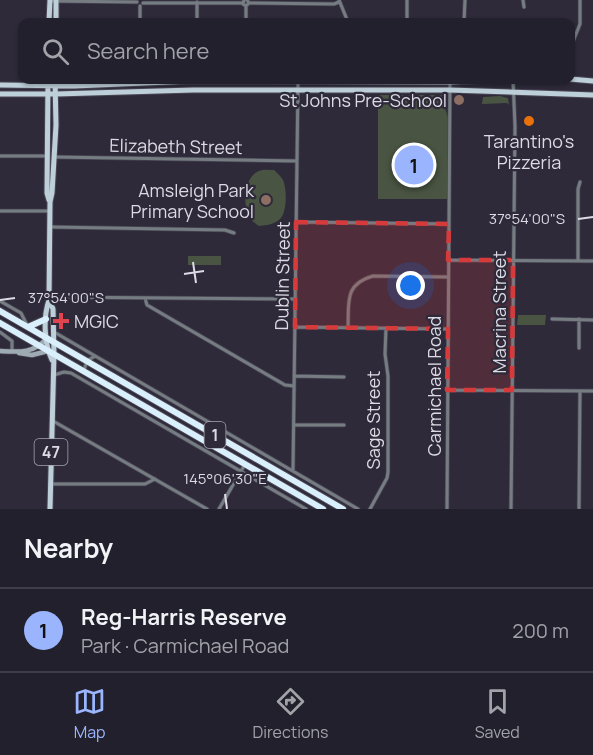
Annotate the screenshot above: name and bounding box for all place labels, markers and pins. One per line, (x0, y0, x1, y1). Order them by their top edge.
place label: St Johns Pre-School (279, 88, 447, 112)
marker: St Johns Pre-School (452, 93, 466, 107)
marker: Tarantino's Pizzeria (522, 114, 536, 128)
place label: Tarantino's Pizzeria (484, 129, 574, 174)
pin: 1 (394, 142, 434, 188)
place label: Amsleigh Park Primary School (130, 178, 255, 223)
marker: Amsleigh Park Primary School (259, 193, 273, 207)
place label: MGIC (74, 309, 119, 333)
marker: MGIC (52, 312, 70, 330)

